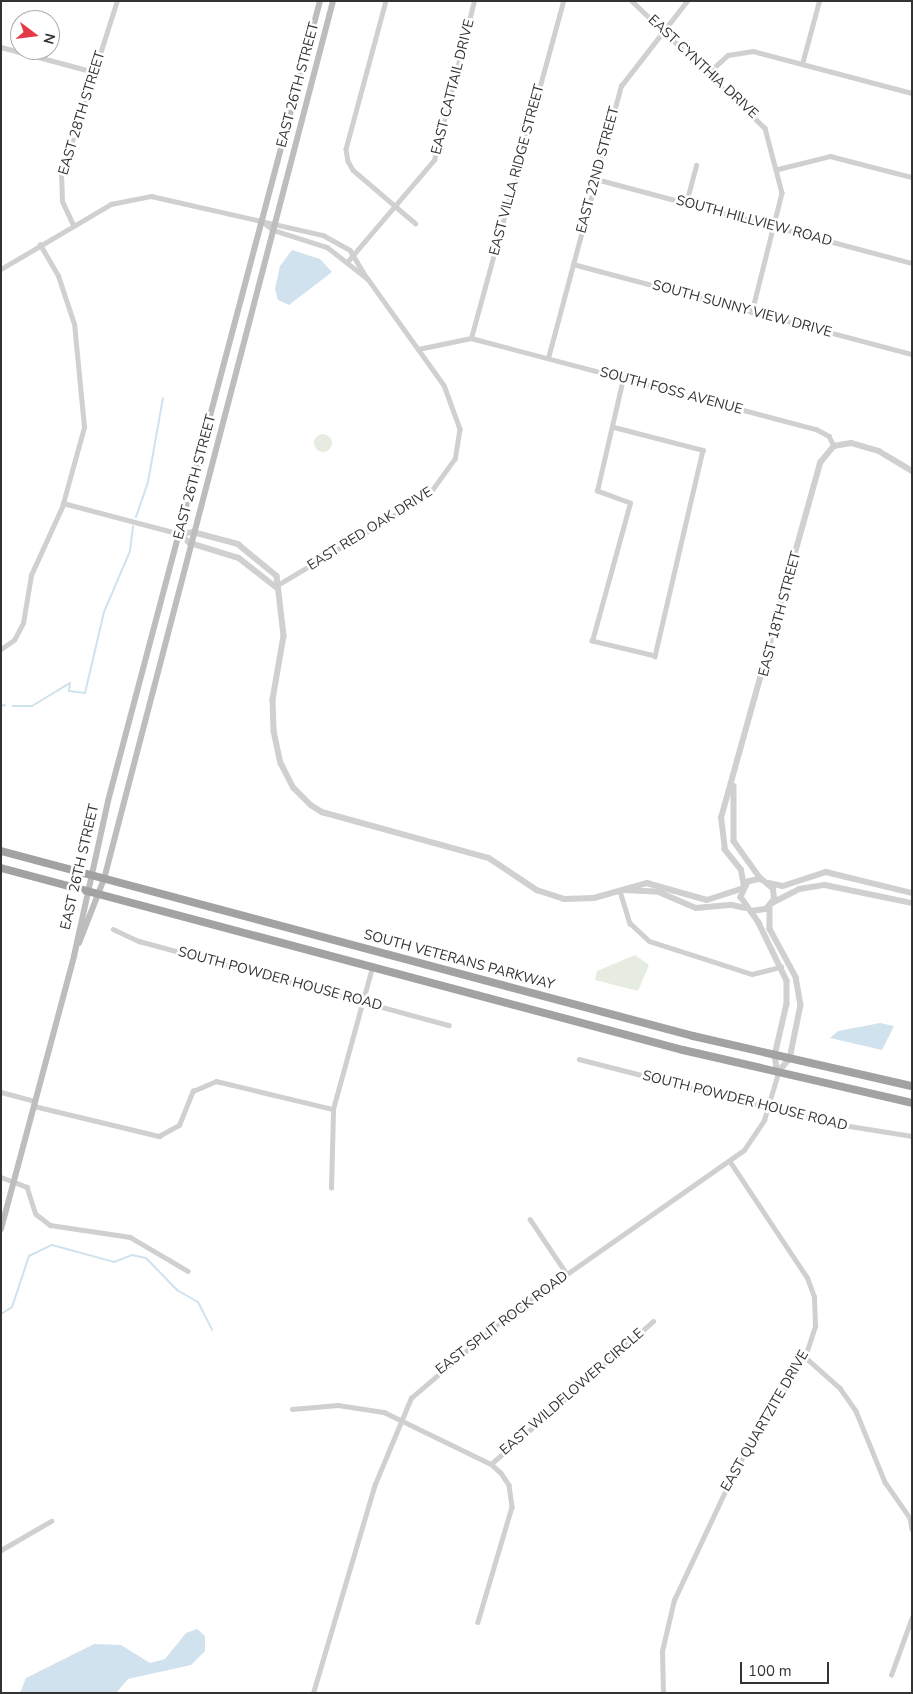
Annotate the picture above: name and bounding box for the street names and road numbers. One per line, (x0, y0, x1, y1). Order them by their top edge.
street label: EAST CYNTHIA DRIVE (645, 12, 761, 122)
street label: EAST CATTAIL DRIVE (428, 18, 478, 156)
street label: EAST 26TH STREET (273, 21, 323, 149)
street label: EAST 28TH STREET (55, 49, 109, 177)
street label: EAST VILLA RIDGE STREET (486, 83, 548, 257)
street label: EAST 22ND STREET (573, 105, 623, 235)
street label: SOUTH HILLVIEW ROAD (674, 192, 834, 250)
street label: SOUTH SUNNY VIEW DRIVE (650, 277, 834, 341)
street label: SOUTH FOSS AVENUE (598, 364, 744, 418)
street label: EAST 26TH STREET (170, 413, 220, 541)
street label: EAST RED OAK DRIVE (304, 484, 436, 574)
street label: EAST 18TH STREET (755, 550, 805, 678)
street label: EAST 26TH STREET (57, 802, 103, 932)
street label: SOUTH VETERANS PARKWAY (362, 926, 556, 994)
street label: SOUTH POWDER HOUSE ROAD (176, 944, 384, 1014)
street label: SOUTH POWDER HOUSE ROAD (641, 1067, 849, 1135)
street label: EAST SPLIT ROCK ROAD (432, 1268, 572, 1378)
street label: EAST WILDFLOWER CIRCLE (497, 1325, 647, 1459)
street label: EAST QUARTZITE DRIVE (718, 1347, 812, 1495)

